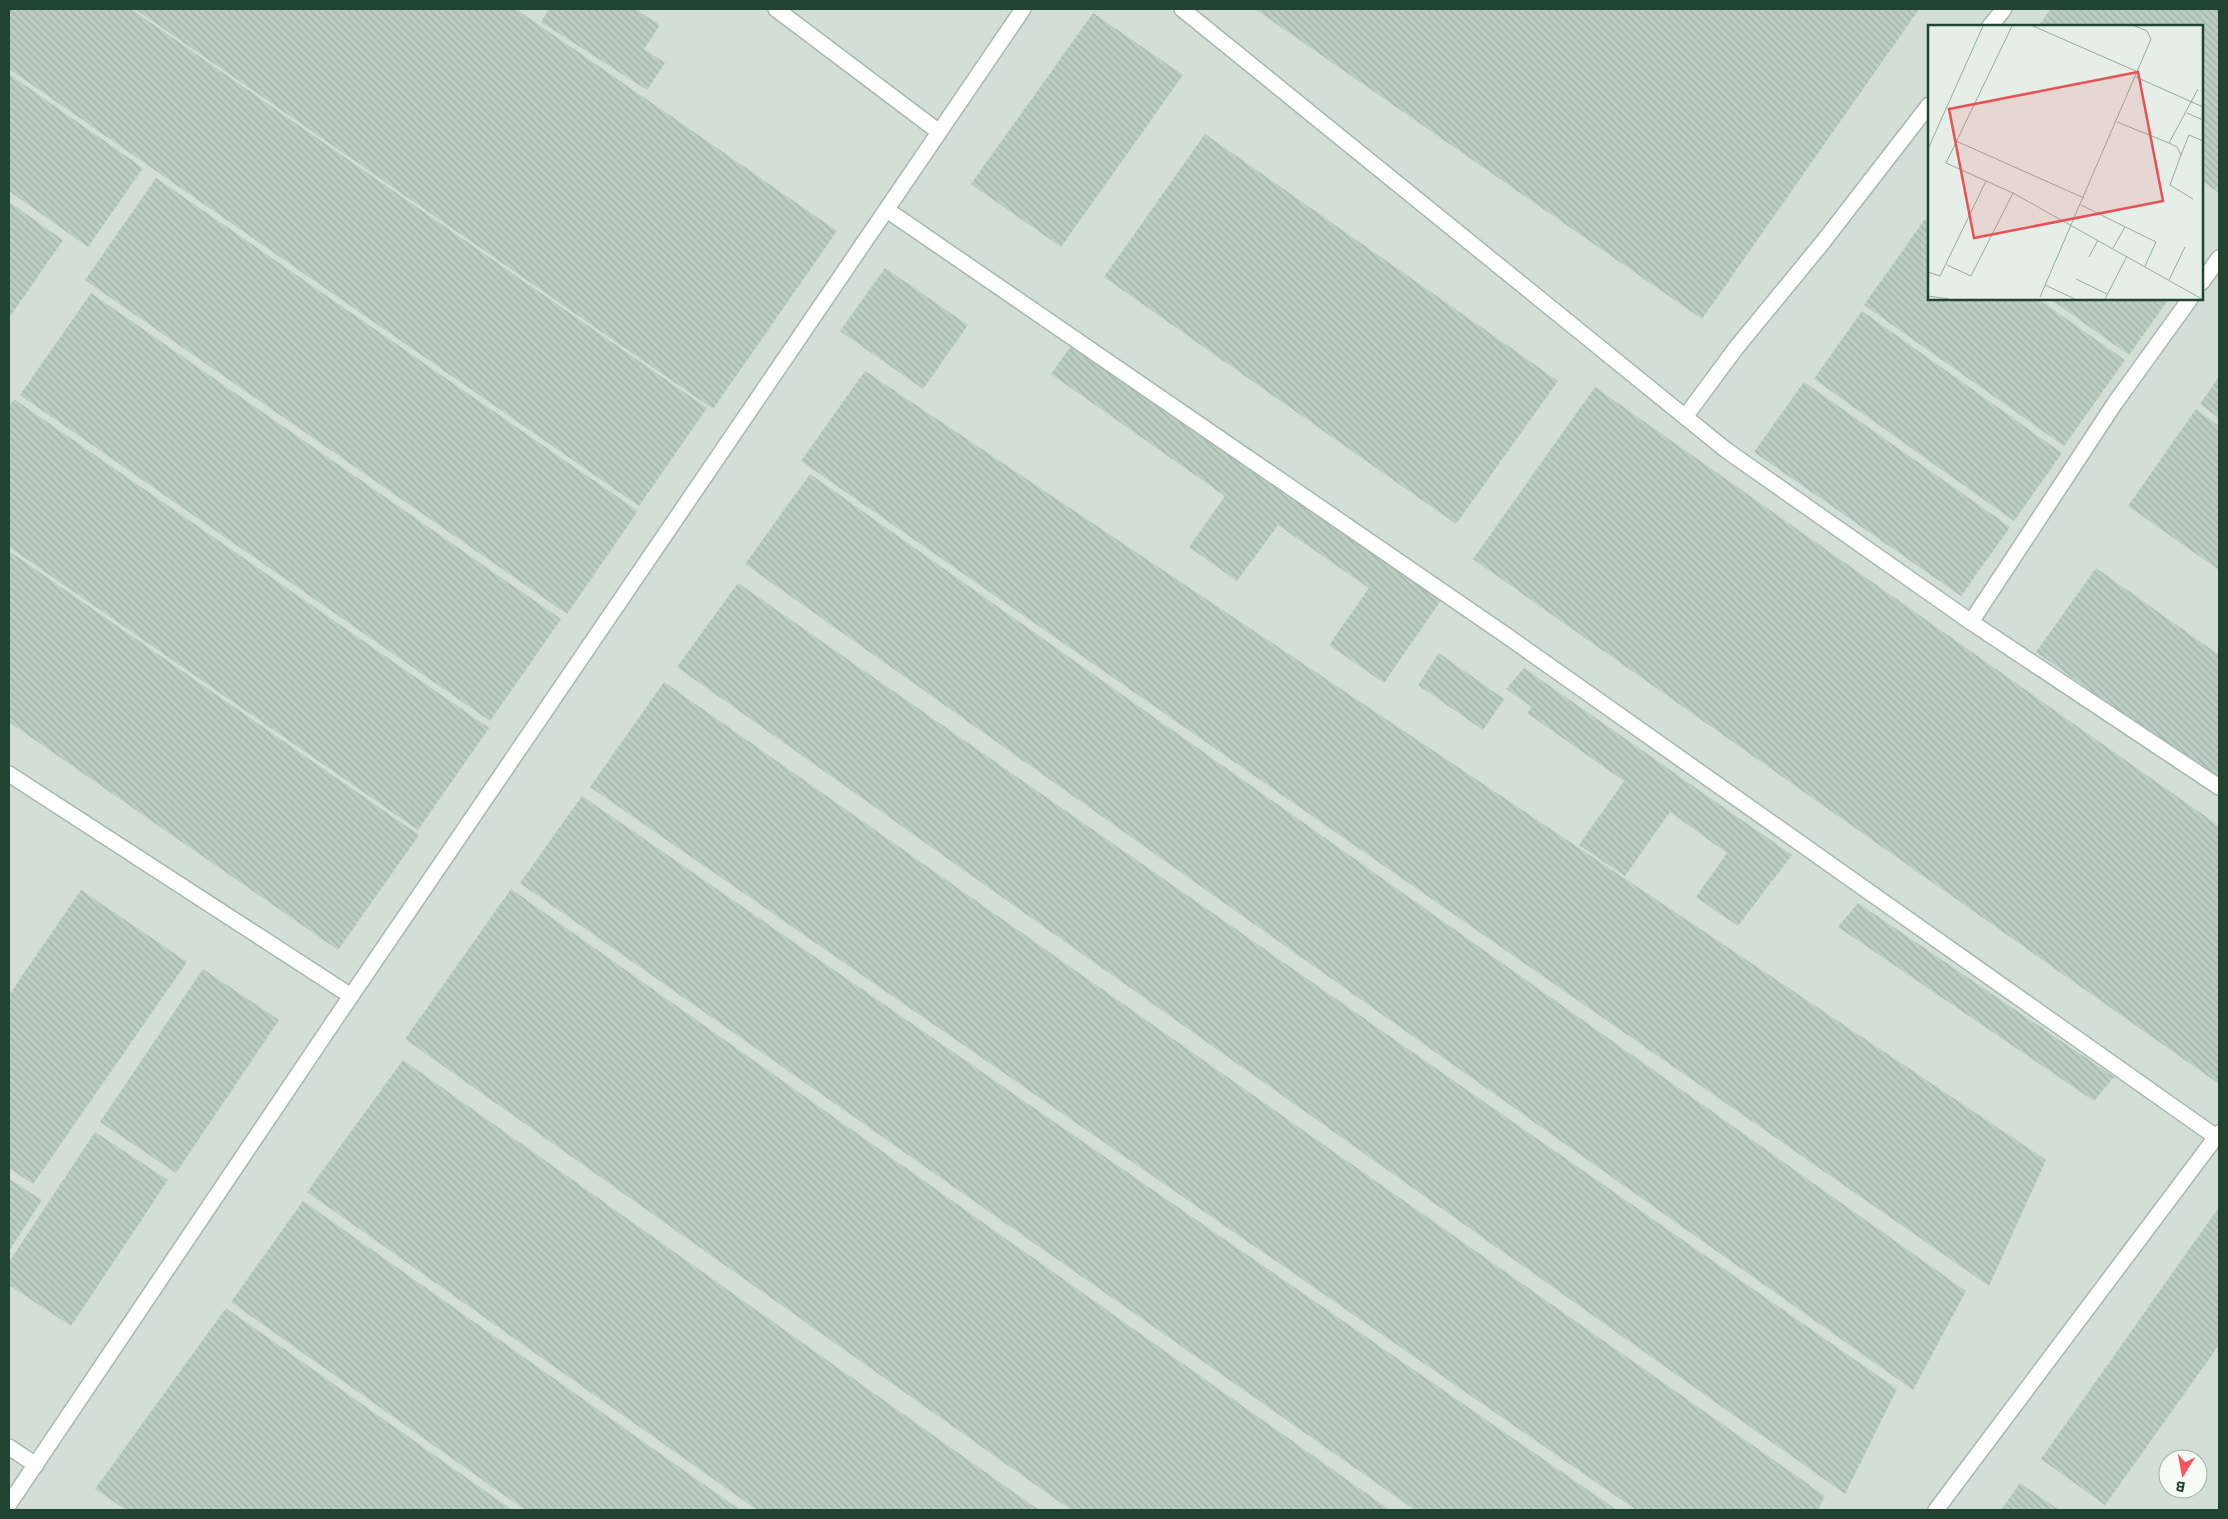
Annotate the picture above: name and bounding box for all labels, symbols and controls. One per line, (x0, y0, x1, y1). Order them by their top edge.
inset map (1928, 25, 2203, 300)
north arrow (2158, 1449, 2208, 1499)
text: B (2174, 1477, 2187, 1496)

